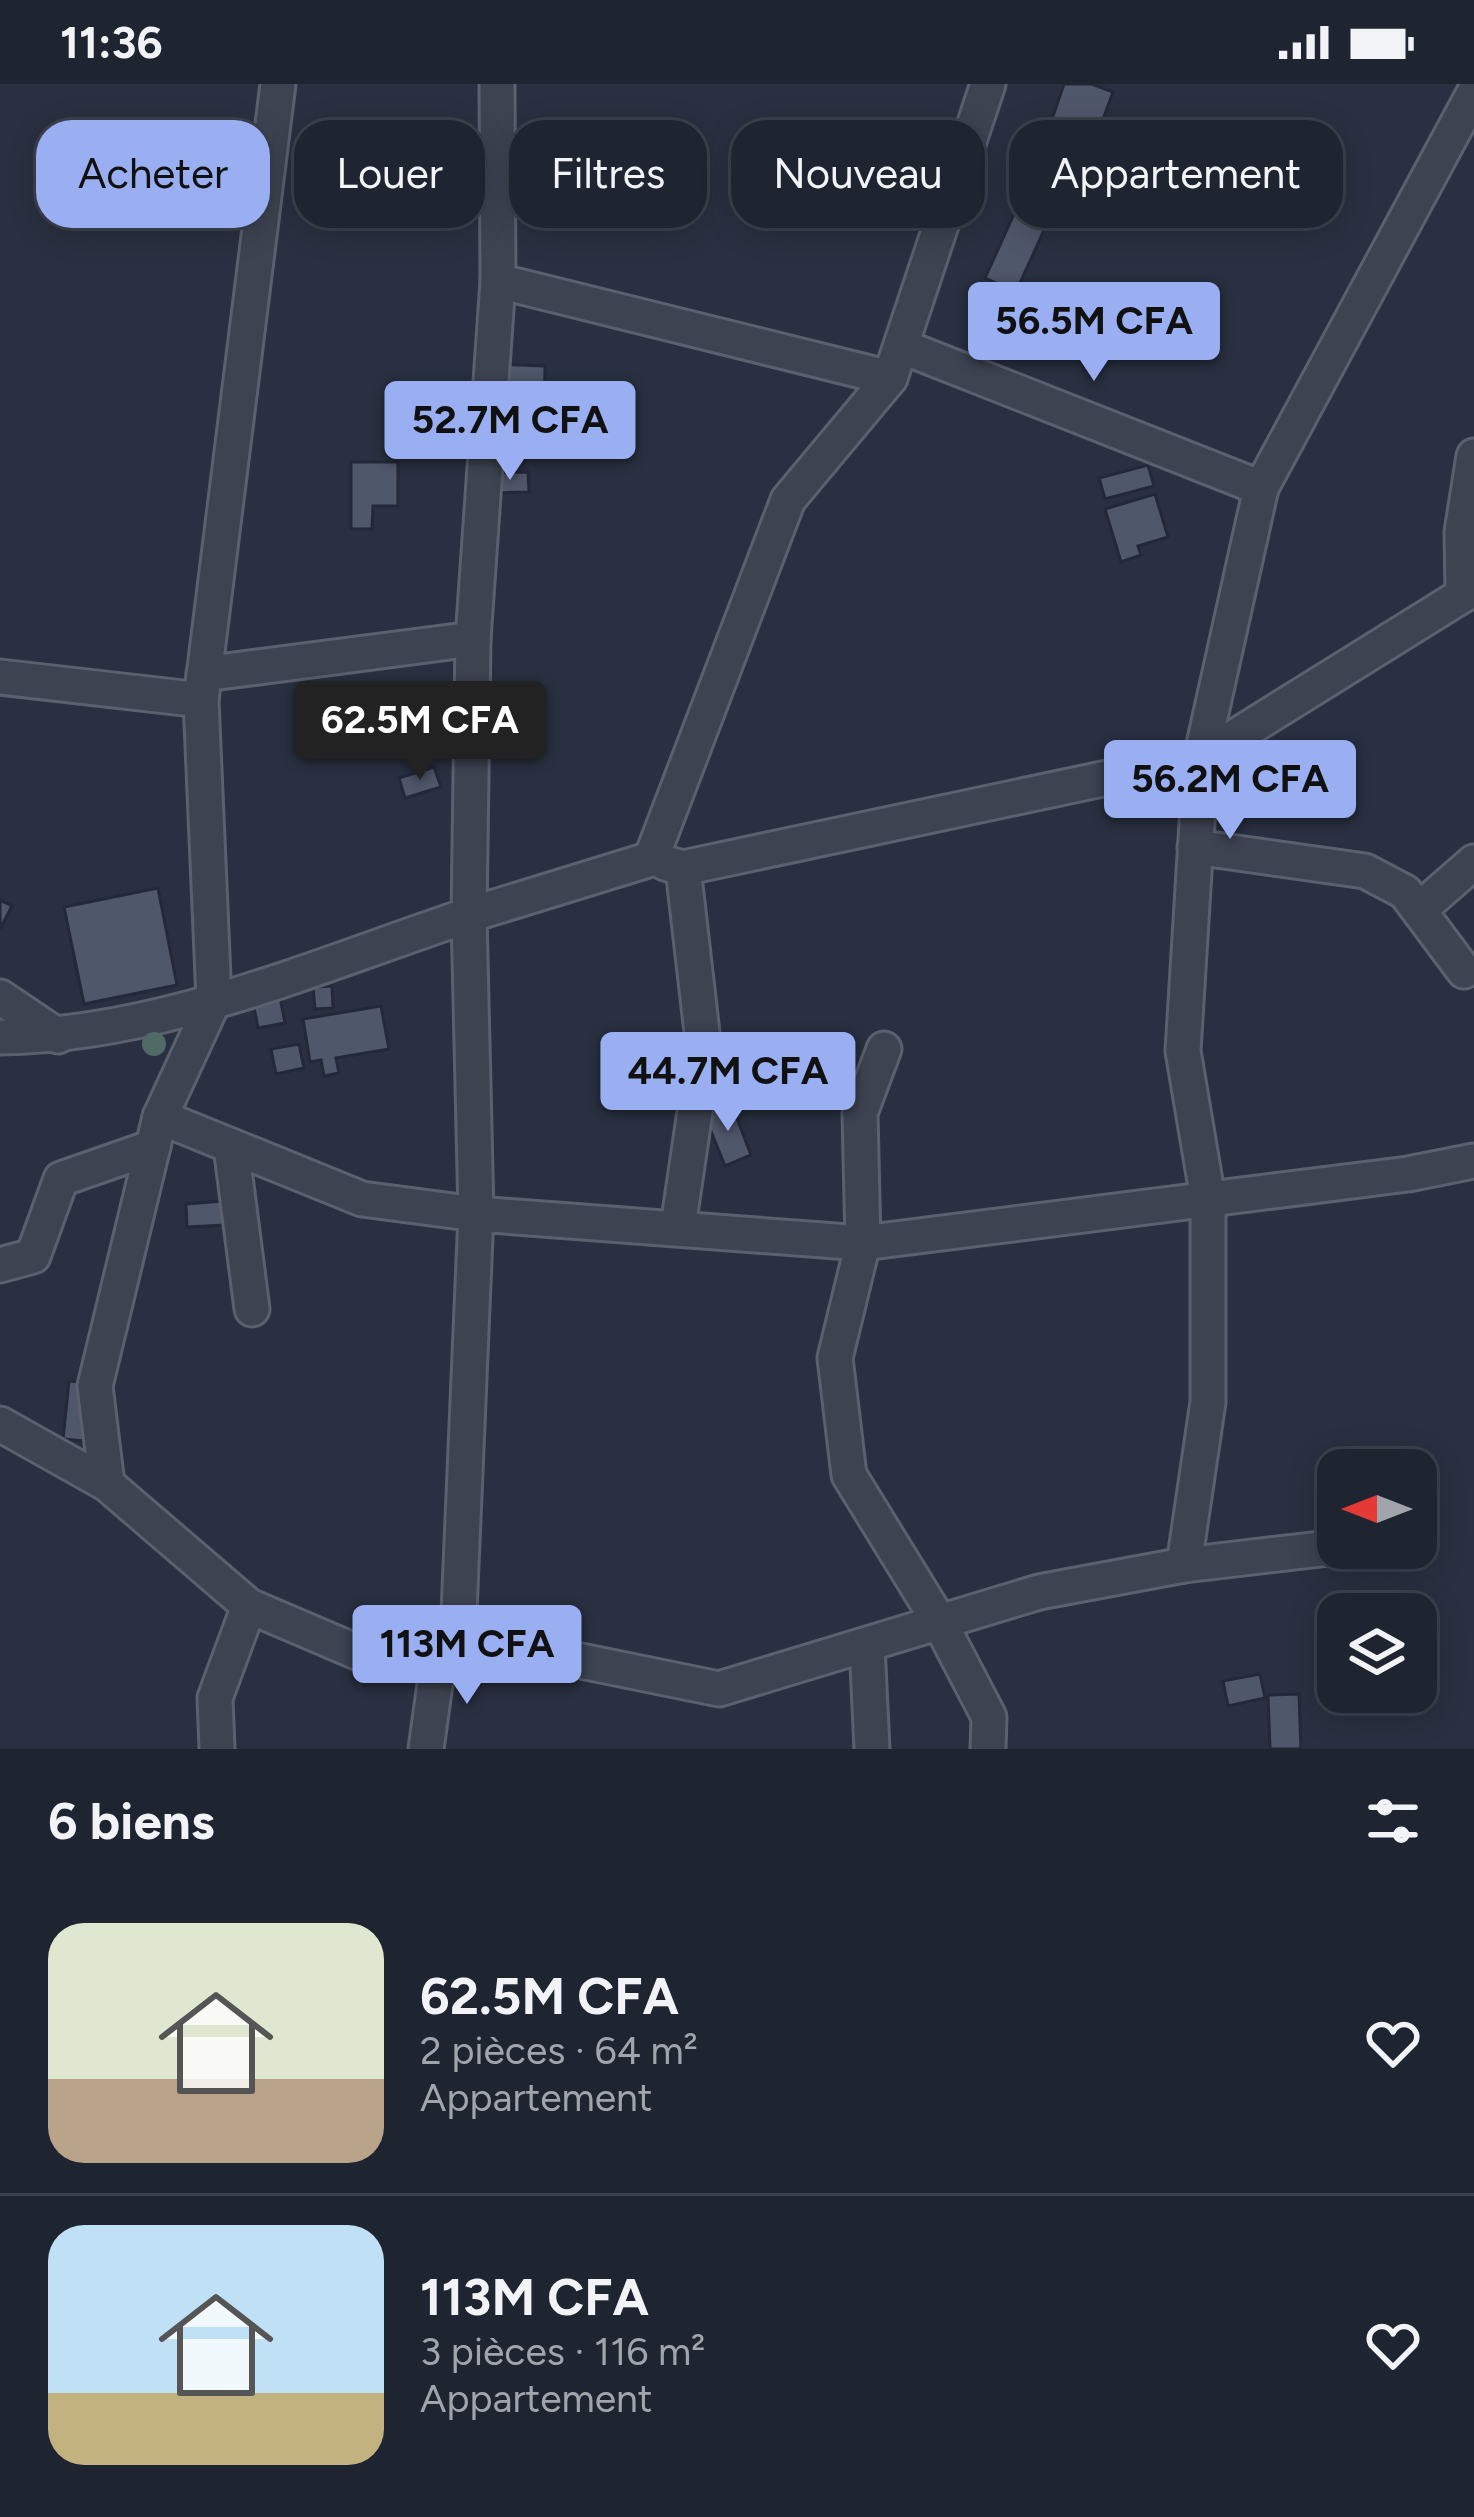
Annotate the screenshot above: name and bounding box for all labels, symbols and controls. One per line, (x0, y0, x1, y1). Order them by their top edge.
text: 11:36 (60, 15, 163, 69)
chip: Acheter (36, 120, 270, 228)
chip: Louer (294, 120, 485, 228)
chip: Filtres (509, 120, 707, 228)
chip: Nouveau (731, 120, 985, 228)
chip: Appartement (1009, 120, 1343, 228)
pin: 56.5M CFA (957, 282, 1231, 384)
text: 56.5M CFA (995, 297, 1193, 344)
pin: 52.7M CFA (373, 381, 647, 483)
text: 52.7M CFA (411, 396, 609, 443)
pin: 62.5M CFA (283, 681, 557, 783)
text: 62.5M CFA (321, 696, 519, 743)
pin: 56.2M CFA (1093, 740, 1367, 842)
text: 56.2M CFA (1131, 755, 1329, 802)
pin: 44.7M CFA (591, 1032, 865, 1134)
text: 44.7M CFA (627, 1047, 829, 1094)
north arrow (1317, 1449, 1437, 1569)
map controls (1317, 1449, 1437, 1713)
button: layers (1317, 1593, 1437, 1713)
pin: 113M CFA (343, 1605, 591, 1707)
text: 113M CFA (379, 1620, 555, 1667)
icon: filters (1360, 1788, 1426, 1854)
text: 6 biens (48, 1791, 214, 1852)
text: 62.5M CFA (420, 1966, 679, 2027)
icon: home (144, 1971, 288, 2115)
icon: heart (1360, 2010, 1426, 2076)
text: 2 pièces · 64 m² (420, 2027, 698, 2074)
text: Appartement (420, 2074, 653, 2121)
text: 113M CFA (420, 2267, 649, 2328)
icon: home (144, 2273, 288, 2417)
icon: heart (1360, 2312, 1426, 2378)
text: 3 pièces · 116 m² (420, 2328, 705, 2375)
text: Appartement (420, 2375, 653, 2422)

